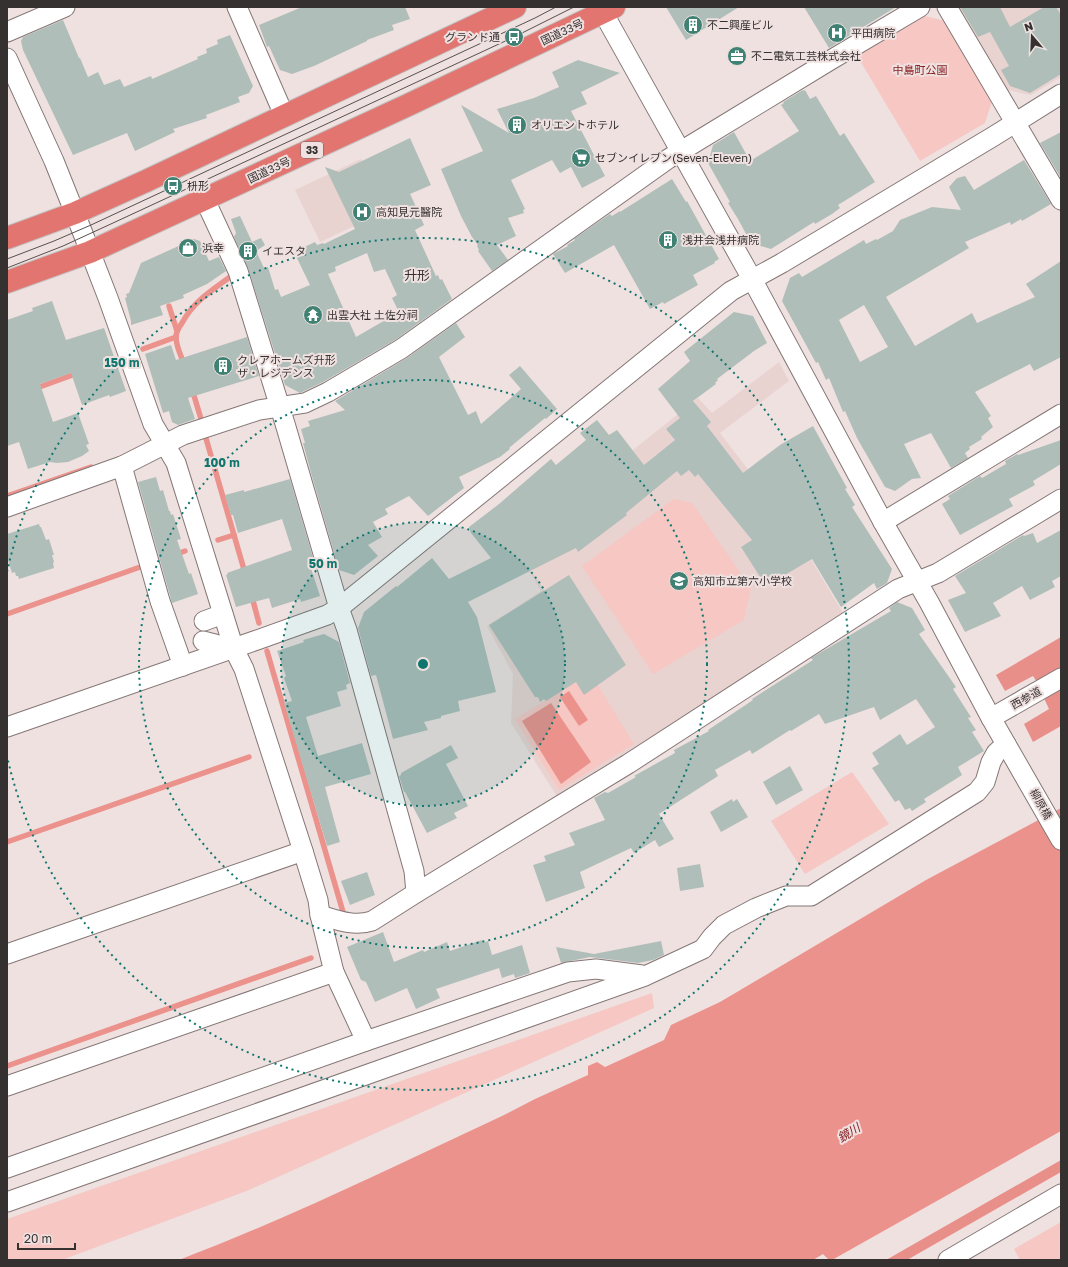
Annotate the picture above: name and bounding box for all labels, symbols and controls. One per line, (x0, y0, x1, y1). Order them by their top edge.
building icon: 不二興産ビル (682, 14, 704, 36)
street label: 国道33号 (538, 16, 585, 47)
north arrow (1012, 16, 1052, 56)
place label: 不二興産ビル (707, 18, 773, 31)
text: N (1023, 19, 1035, 34)
hospital icon: 平田病院 (826, 22, 848, 44)
bus stop icon: グランド通 (503, 26, 525, 48)
place label: 平田病院 (851, 26, 895, 39)
place label: グランド通 (445, 30, 500, 43)
office icon: 不二電気工芸株式会社 (726, 45, 748, 67)
place label: 不二電気工芸株式会社 (751, 49, 861, 62)
park label: 中島町公園 (893, 63, 948, 76)
building icon: オリエントホテル (506, 114, 528, 136)
place label: オリエントホテル (531, 118, 619, 131)
road number: 33 (301, 142, 323, 158)
supermarket icon: セブンイレブン(Seven-Eleven) (570, 147, 592, 169)
place label: セブンイレブン(Seven-Eleven) (595, 151, 752, 164)
street label: 国道33号 (245, 154, 292, 185)
bus stop icon: 枡形 (162, 175, 184, 197)
place label: 枡形 (187, 179, 209, 192)
hospital icon: 高知見元醫院 (351, 201, 373, 223)
place label: 高知見元醫院 (376, 205, 442, 218)
building icon: 浅井会浅井病院 (657, 229, 679, 251)
place label: 浅井会浅井病院 (682, 233, 759, 246)
shop icon: 浜幸 (177, 237, 199, 259)
building icon: イエスタ (237, 240, 259, 262)
place label: 浜幸 (202, 241, 224, 254)
place label: イエスタ (262, 244, 306, 257)
district label: 升形 (404, 267, 430, 283)
temple icon: 出雲大社 土佐分祠 (302, 304, 324, 326)
place label: 出雲大社 土佐分祠 (327, 308, 418, 321)
place label: クレアホームズ升形 ザ・レジデンス (237, 353, 336, 379)
text: 150 m (105, 355, 139, 370)
building icon: クレアホームズ升形 ザ・レジデンス (212, 355, 234, 377)
text: 100 m (204, 455, 240, 470)
text: 50 m (309, 556, 337, 571)
school or university icon: 高知市立第六小学校 (668, 570, 690, 592)
place label: 高知市立第六小学校 (693, 574, 792, 587)
centre of rings (416, 657, 430, 671)
street label: 西参道 (1008, 684, 1043, 711)
street label: 柳原橋 (1028, 786, 1055, 821)
water label: 鏡川 (835, 1119, 865, 1145)
scale bar (18, 1225, 75, 1251)
text: 20 m (24, 1231, 52, 1246)

